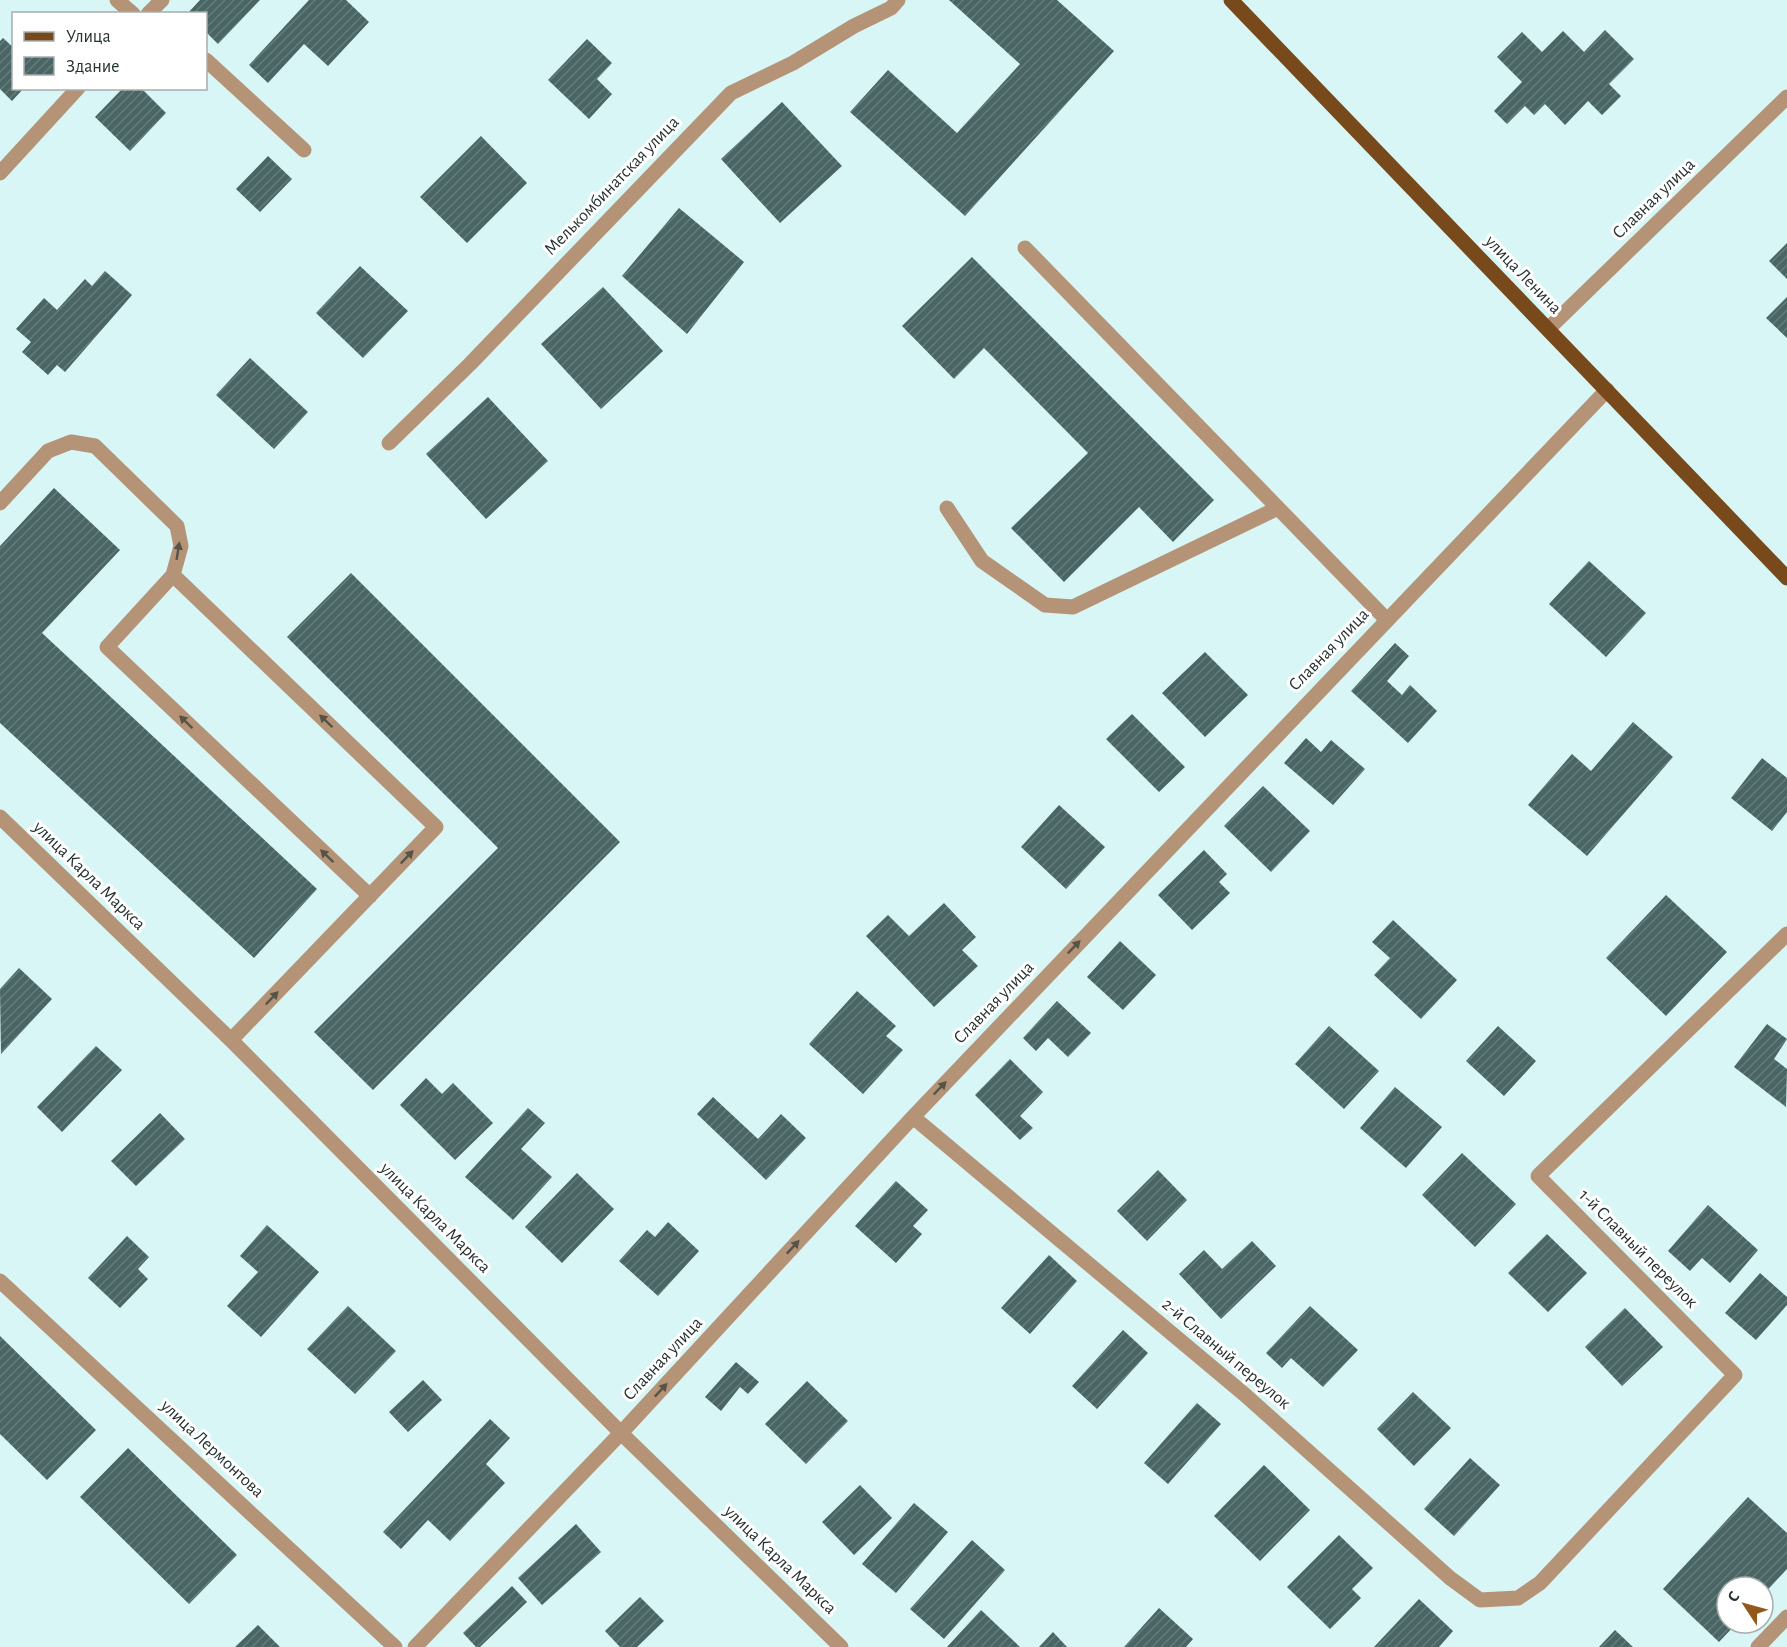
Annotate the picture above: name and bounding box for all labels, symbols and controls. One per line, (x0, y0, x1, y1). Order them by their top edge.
legend (12, 12, 207, 90)
text: Улица (66, 28, 111, 46)
text: Здание (66, 58, 120, 76)
street label: Мелькомбинатская улица (541, 112, 683, 259)
street label: Славная улица (1609, 155, 1699, 243)
street label: улица Ленина (1481, 232, 1565, 318)
one-way arrow (174, 541, 183, 560)
street label: Славная улица (1285, 605, 1373, 695)
one-way arrow (179, 715, 193, 729)
one-way arrow (319, 715, 333, 729)
street label: улица Карла Маркса (29, 817, 148, 934)
one-way arrow (320, 849, 335, 863)
one-way arrow (400, 850, 414, 865)
one-way arrow (1067, 940, 1081, 954)
street label: Славная улица (950, 958, 1038, 1048)
one-way arrow (264, 991, 278, 1005)
one-way arrow (933, 1081, 947, 1096)
street label: улица Карла Маркса (376, 1159, 494, 1277)
street label: 1-й Славный переулок (1575, 1186, 1701, 1312)
one-way arrow (786, 1239, 800, 1254)
street label: 2-й Славный переулок (1158, 1295, 1294, 1413)
street label: Славная улица (620, 1314, 706, 1404)
one-way arrow (654, 1383, 667, 1398)
street label: улица Лермонтова (156, 1396, 267, 1501)
street label: улица Карла Маркса (720, 1501, 839, 1618)
north arrow (1715, 1575, 1775, 1635)
text: С (1725, 1588, 1743, 1605)

